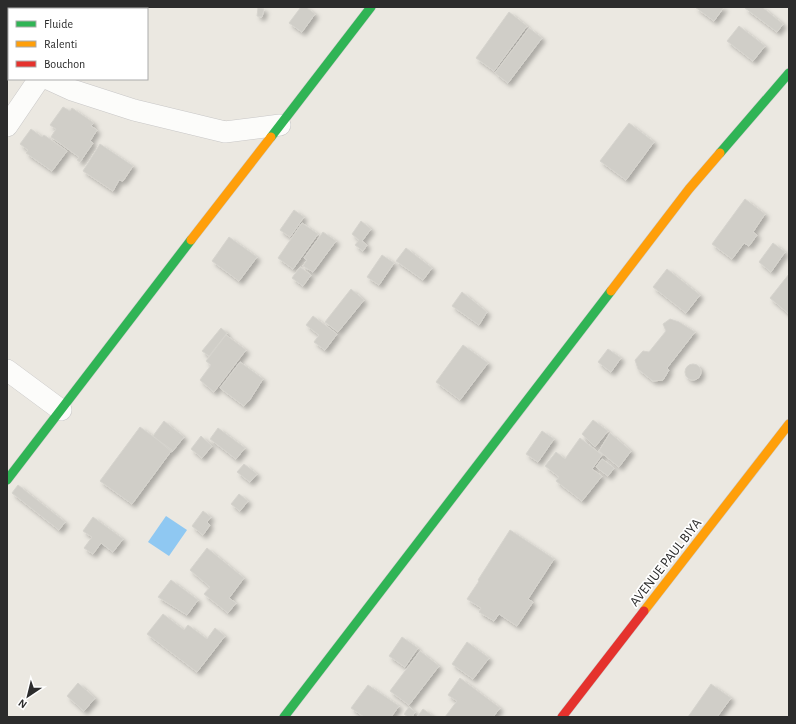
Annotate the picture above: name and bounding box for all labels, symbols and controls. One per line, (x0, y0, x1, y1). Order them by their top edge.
legend (8, 8, 148, 80)
text: Fluide (44, 18, 73, 30)
text: Ralenti (44, 38, 77, 50)
text: Bouchon (44, 58, 85, 70)
street label: AVENUE PAUL BIYA (627, 516, 704, 609)
north arrow (8, 676, 48, 716)
text: N (16, 697, 29, 710)

